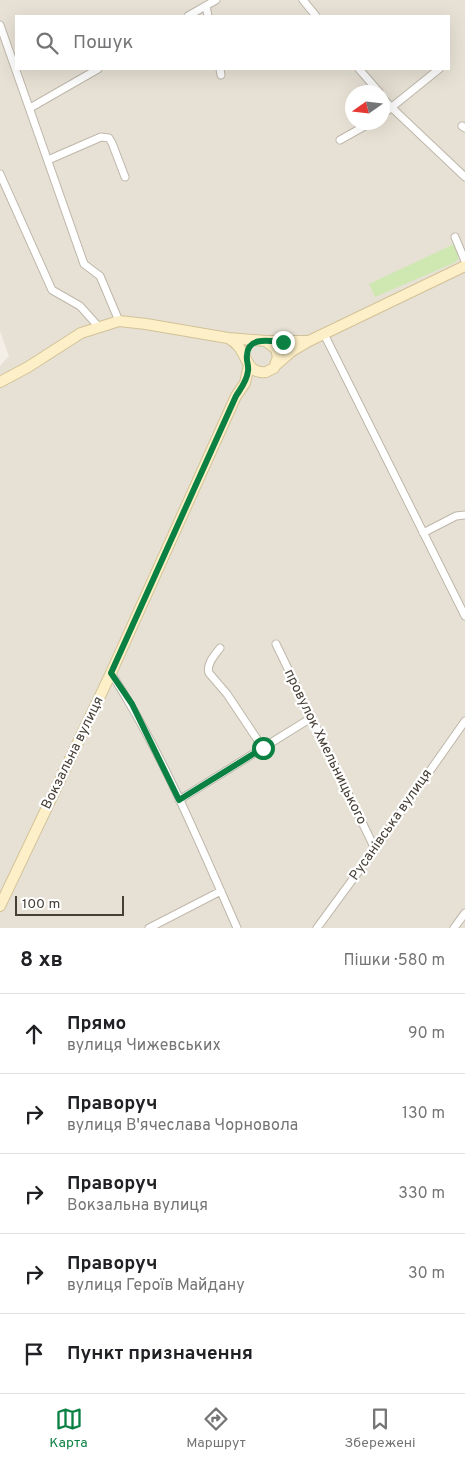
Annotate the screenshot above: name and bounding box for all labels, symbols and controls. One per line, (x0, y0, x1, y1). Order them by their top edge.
search box (15, 15, 450, 70)
icon: search (33, 29, 61, 57)
text: Пошук (73, 31, 133, 55)
north arrow (345, 85, 390, 130)
route end (272, 331, 295, 354)
street label: провулок Хмельницького (280, 667, 370, 828)
street label: Вокзальна вулиця (38, 694, 108, 812)
route start (252, 737, 275, 760)
street label: Русанівська вулиця (346, 766, 436, 884)
scale bar (15, 893, 124, 916)
text: 100 m (22, 896, 60, 913)
text: 8 хв (20, 947, 63, 974)
text: Пішки · 580 m (344, 951, 445, 971)
text: Прямо (67, 1012, 126, 1036)
icon: ahead (20, 1020, 48, 1048)
text: 90 m (408, 1024, 445, 1044)
text: вулиця Чижевських (67, 1036, 221, 1056)
text: Праворуч (67, 1092, 158, 1116)
icon: right (20, 1100, 48, 1128)
text: 130 m (402, 1104, 445, 1124)
text: вулиця В'ячеслава Чорновола (67, 1116, 298, 1136)
text: Праворуч (67, 1172, 158, 1196)
icon: right (20, 1180, 48, 1208)
text: 330 m (398, 1184, 445, 1204)
text: Вокзальна вулиця (67, 1196, 208, 1216)
text: Праворуч (67, 1252, 158, 1276)
icon: right (20, 1260, 48, 1288)
text: 30 m (408, 1264, 445, 1284)
text: вулиця Героїв Майдану (67, 1276, 245, 1296)
icon: arrive (20, 1340, 48, 1368)
text: Пункт призначення (67, 1342, 253, 1366)
tab: Карта (49, 1405, 88, 1452)
tab: Маршрут (186, 1405, 246, 1452)
tab: Збережені (345, 1405, 416, 1452)

